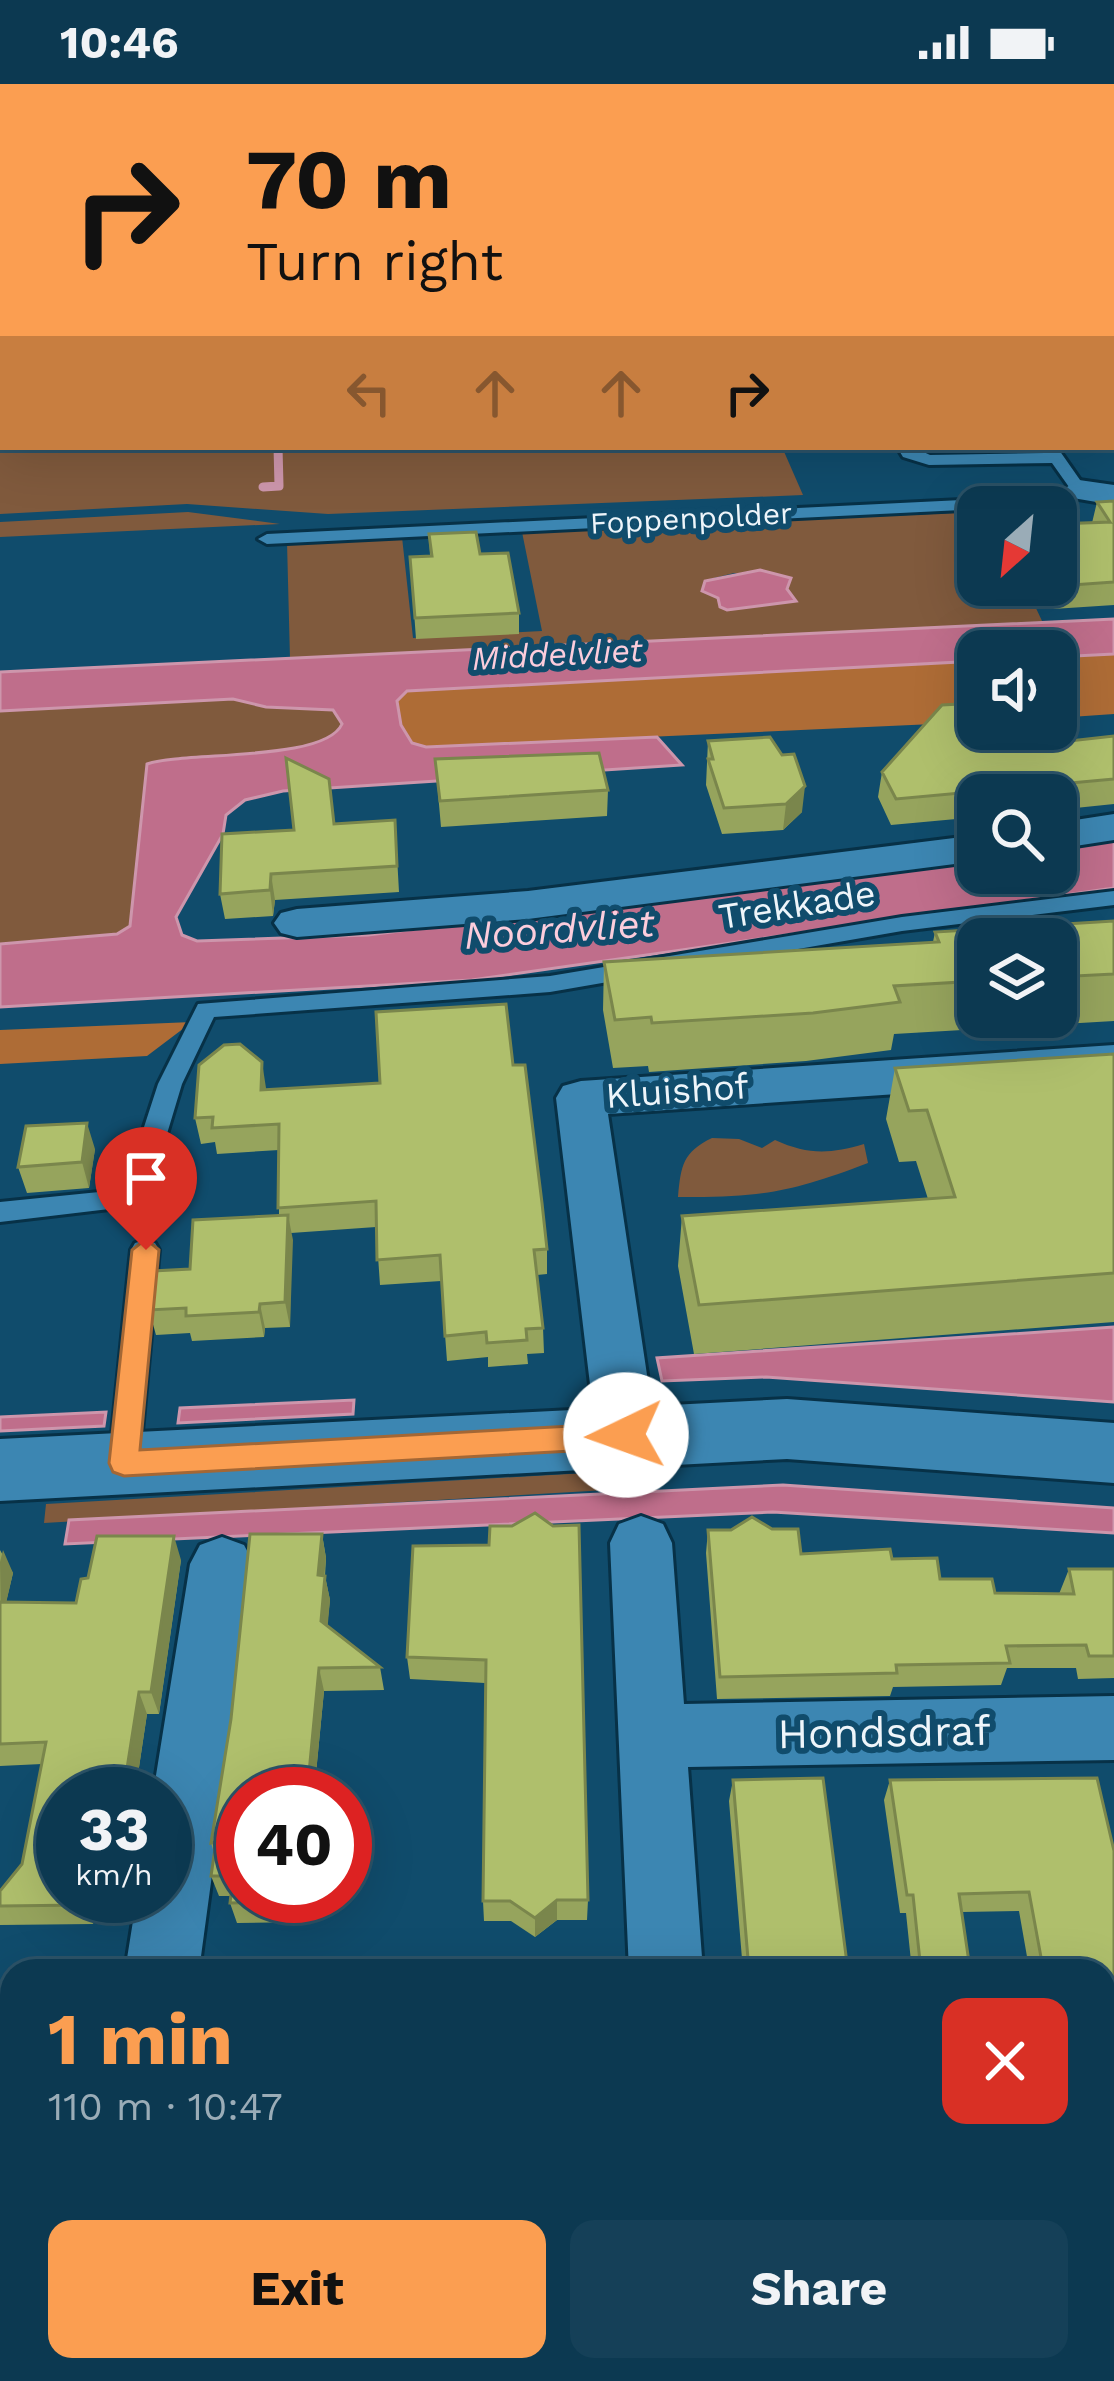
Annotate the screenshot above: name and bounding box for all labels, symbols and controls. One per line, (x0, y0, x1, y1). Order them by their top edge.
text: 10:46 (60, 16, 179, 69)
text: 70 m (246, 130, 452, 228)
icon: right (48, 132, 204, 288)
text: Turn right (246, 230, 503, 293)
icon: left (336, 360, 402, 426)
icon: ahead (462, 360, 528, 426)
icon: ahead (588, 360, 654, 426)
icon: right (714, 360, 780, 426)
north arrow (957, 486, 1077, 606)
map controls (957, 486, 1077, 1038)
street label: Foppenpolder (589, 495, 793, 541)
water label: Middelvliet (471, 630, 644, 678)
button: sound (957, 630, 1077, 750)
button: search (957, 774, 1077, 894)
street label: Trekkade (716, 872, 878, 938)
water label: Noordvliet (462, 900, 657, 958)
button: layers (957, 918, 1077, 1038)
street label: Kluishof (604, 1065, 750, 1117)
pin (95, 1127, 197, 1250)
icon: arrive (113, 1145, 179, 1211)
position arrow (563, 1372, 689, 1498)
street label: Hondsdraf (777, 1706, 991, 1758)
speed limit sign: 40 (216, 1767, 372, 1923)
text: 33 (78, 1794, 150, 1865)
text: km/h (75, 1857, 153, 1892)
text: 1 min (48, 1997, 233, 2081)
button: close (942, 1998, 1068, 2124)
text: 110 m · 10:47 (48, 2084, 283, 2129)
button: Exit (48, 2220, 546, 2358)
button: Share (570, 2220, 1068, 2358)

